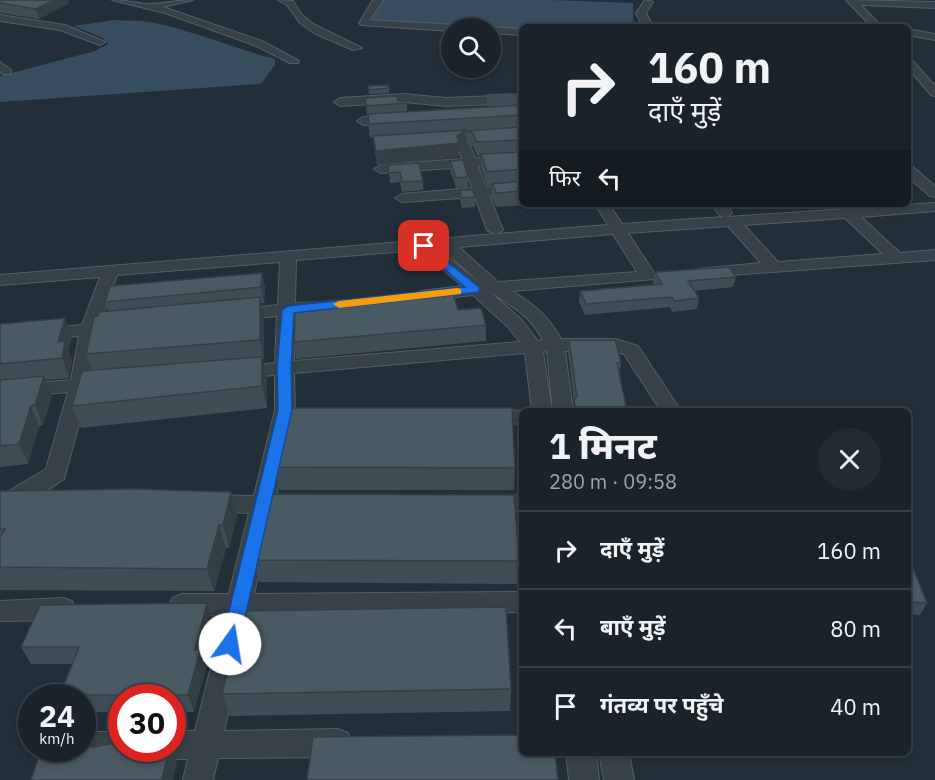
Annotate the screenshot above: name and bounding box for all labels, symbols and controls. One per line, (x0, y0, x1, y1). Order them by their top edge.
map controls (441, 18, 501, 78)
button: search (441, 18, 501, 78)
text: 160 m (648, 40, 771, 95)
icon: right (549, 48, 627, 126)
text: दाएँ मुड़ें (648, 93, 721, 128)
icon: left (593, 162, 626, 195)
text: फिर (549, 163, 581, 192)
pin (398, 220, 449, 271)
icon: arrive (407, 229, 440, 262)
text: 1 मिनट (549, 422, 657, 469)
button: close (818, 428, 881, 491)
text: 280 m · 09:58 (549, 468, 677, 495)
icon: right (549, 534, 582, 567)
text: दाएँ मुड़ें (600, 534, 664, 563)
text: 160 m (817, 536, 881, 565)
position arrow (198, 612, 262, 676)
icon: left (549, 612, 582, 645)
text: बाएँ मुड़ें (600, 612, 666, 641)
text: 80 m (830, 614, 881, 643)
speed limit sign: 30 (108, 684, 186, 762)
icon: arrive (549, 690, 582, 723)
text: गंतव्य पर पहुँचे (600, 690, 724, 719)
text: 40 m (830, 692, 881, 721)
text: 24 (39, 696, 75, 735)
text: km/h (39, 729, 75, 748)

